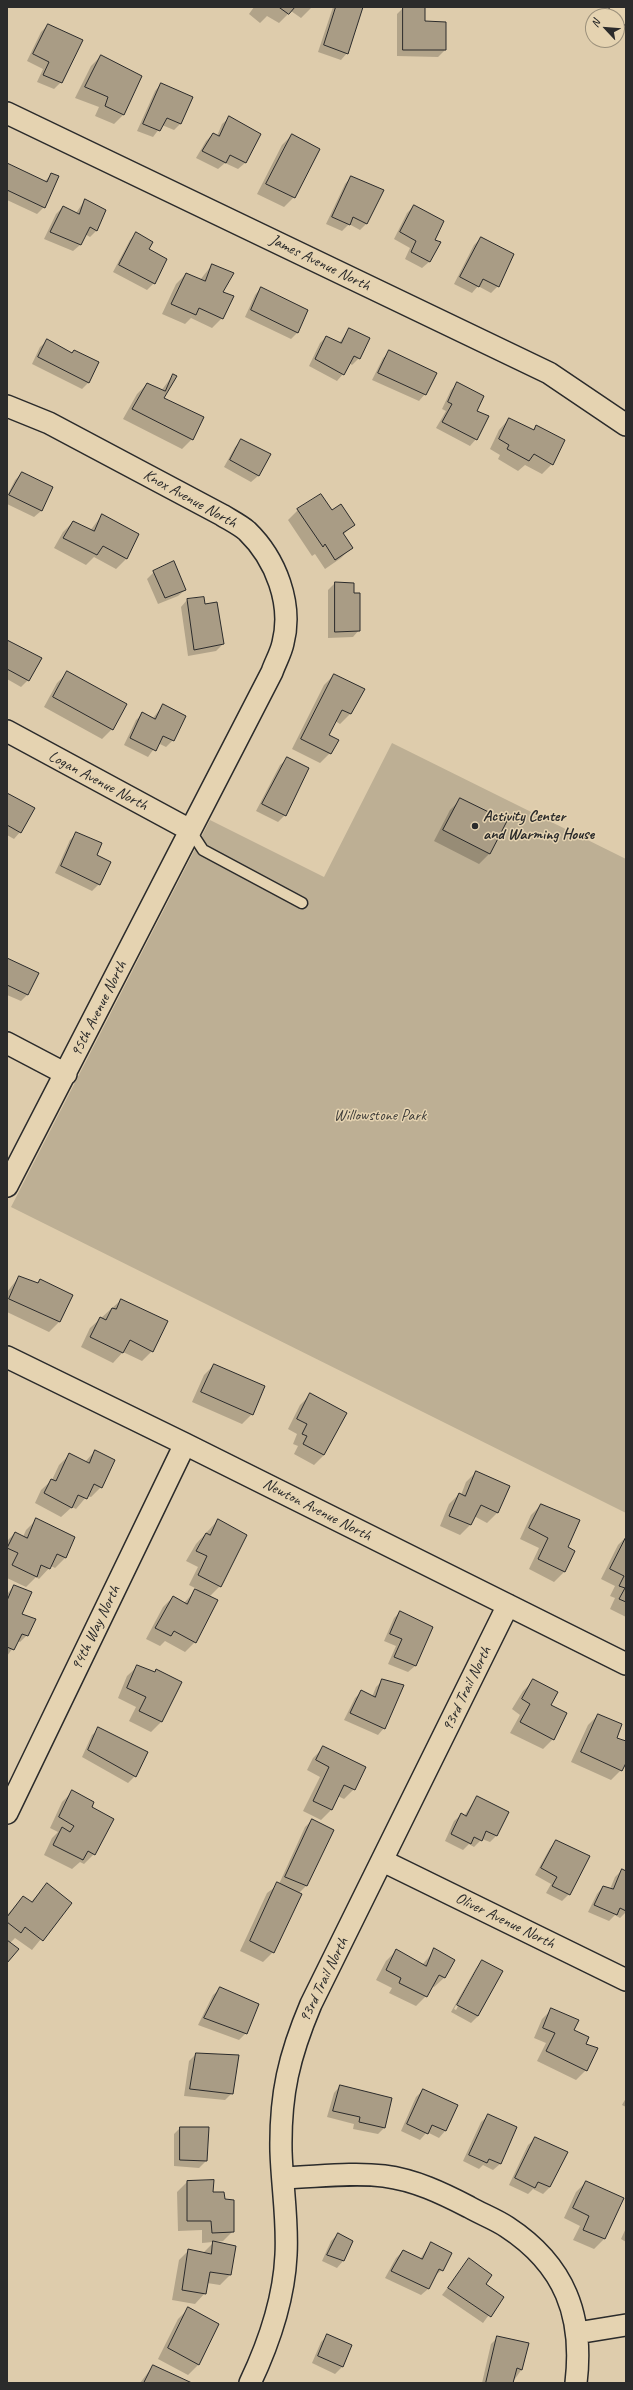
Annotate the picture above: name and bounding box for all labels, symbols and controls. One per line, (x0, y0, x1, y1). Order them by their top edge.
north arrow (585, 8, 625, 48)
text: N (587, 17, 603, 29)
street label: James Avenue North (267, 230, 373, 296)
street label: Knox Avenue North (140, 465, 240, 533)
street label: Logan Avenue North (45, 747, 151, 815)
place label: Activity Center and Warming House (483, 807, 594, 845)
marker: Activity Center and Warming House (470, 821, 480, 831)
street label: 95th Avenue North (67, 958, 131, 1060)
park label: Willowstone Park (334, 1106, 426, 1126)
street label: Newton Avenue North (259, 1474, 375, 1546)
street label: 94th Way North (67, 1582, 125, 1674)
street label: 93rd Trail North (438, 1643, 496, 1735)
street label: Oliver Avenue North (452, 1889, 558, 1953)
street label: 93rd Trail North (295, 1934, 353, 2026)

